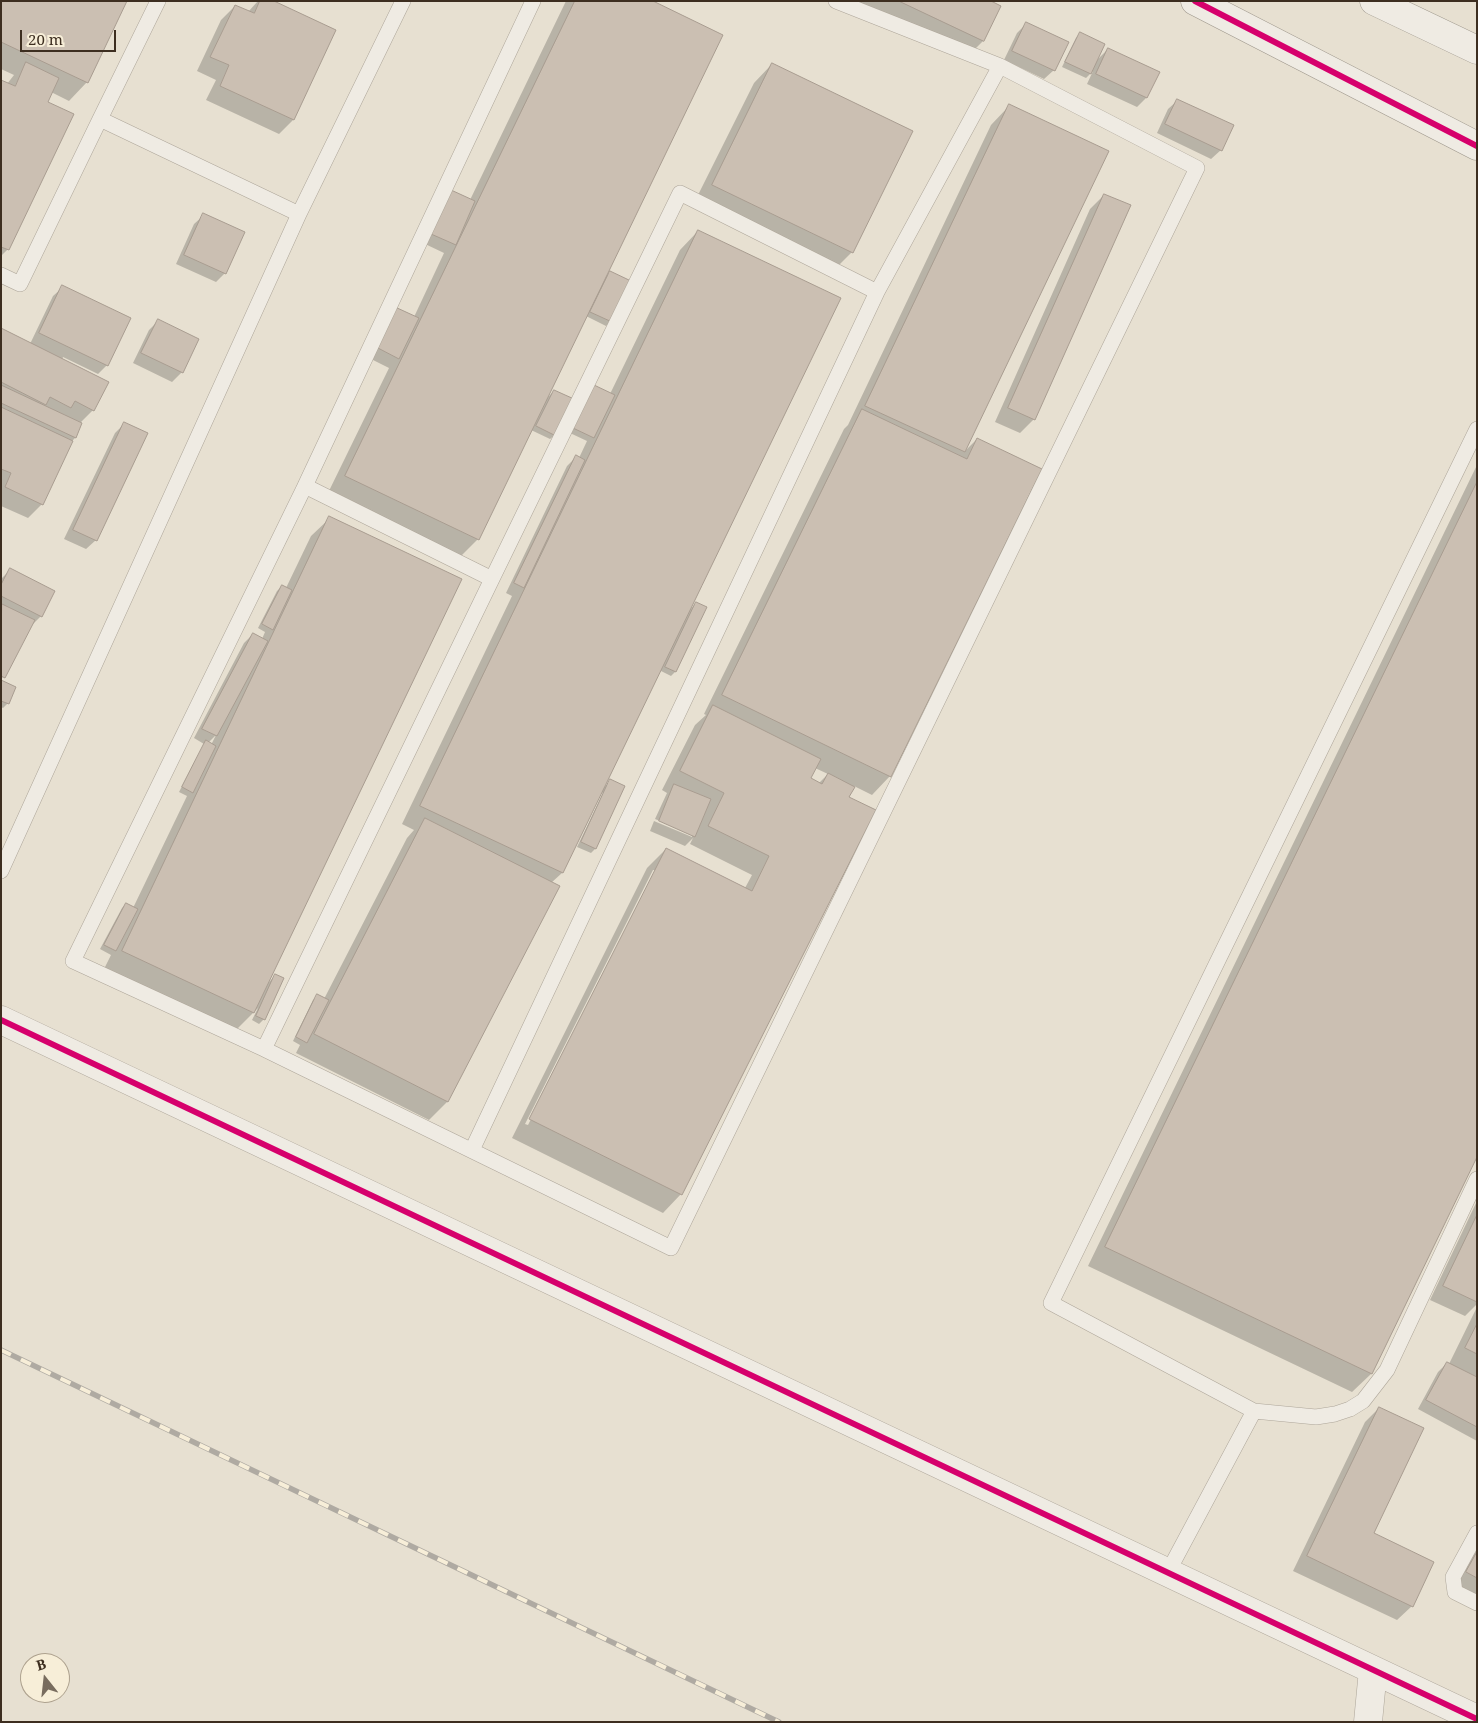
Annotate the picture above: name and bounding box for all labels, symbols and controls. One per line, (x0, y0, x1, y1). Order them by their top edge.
scale bar (22, 20, 119, 52)
text: 20 m (28, 29, 63, 49)
north arrow (20, 1653, 70, 1703)
text: B (34, 1654, 48, 1674)

